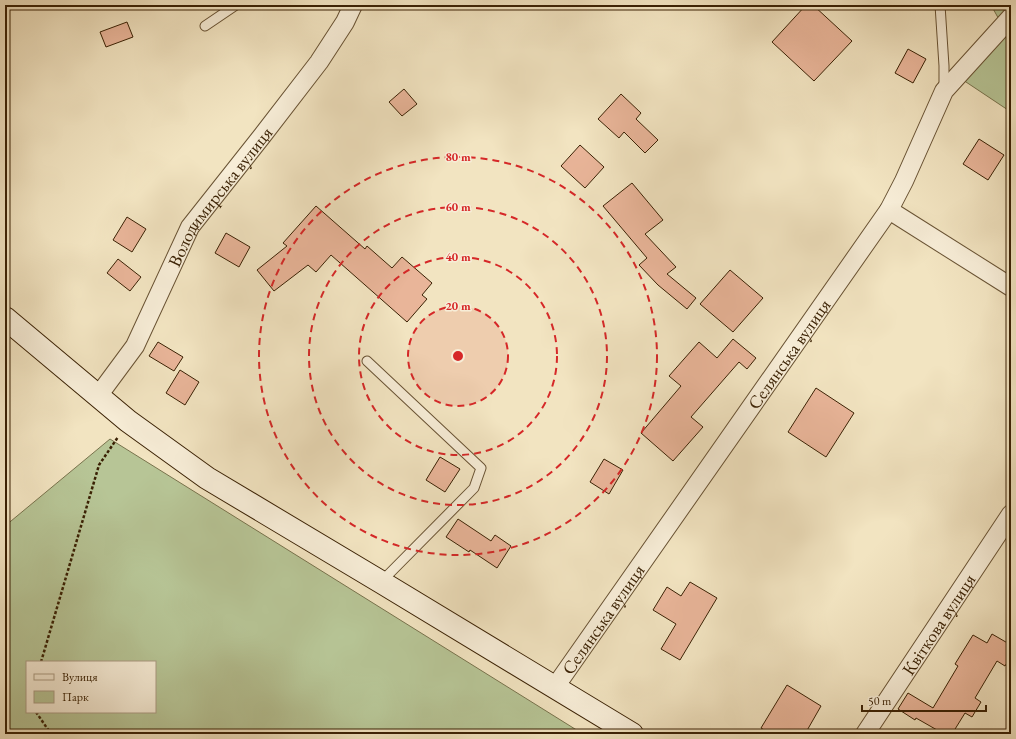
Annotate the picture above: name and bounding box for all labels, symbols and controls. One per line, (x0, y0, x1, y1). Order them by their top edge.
street label: Володимирська вулиця (162, 122, 277, 270)
text: 80 m (445, 149, 471, 165)
text: 60 m (445, 199, 471, 215)
text: 40 m (445, 249, 471, 265)
street label: Селянська вулиця (742, 294, 835, 413)
text: 20 m (445, 298, 471, 314)
centre of rings (451, 349, 465, 363)
street label: Селянська вулиця (556, 559, 649, 679)
street label: Квіткова вулиця (896, 569, 980, 679)
legend (26, 661, 156, 713)
text: Вулиця (62, 669, 98, 685)
scale bar (862, 687, 986, 713)
text: Парк (62, 689, 89, 705)
text: 50 m (868, 693, 892, 709)

